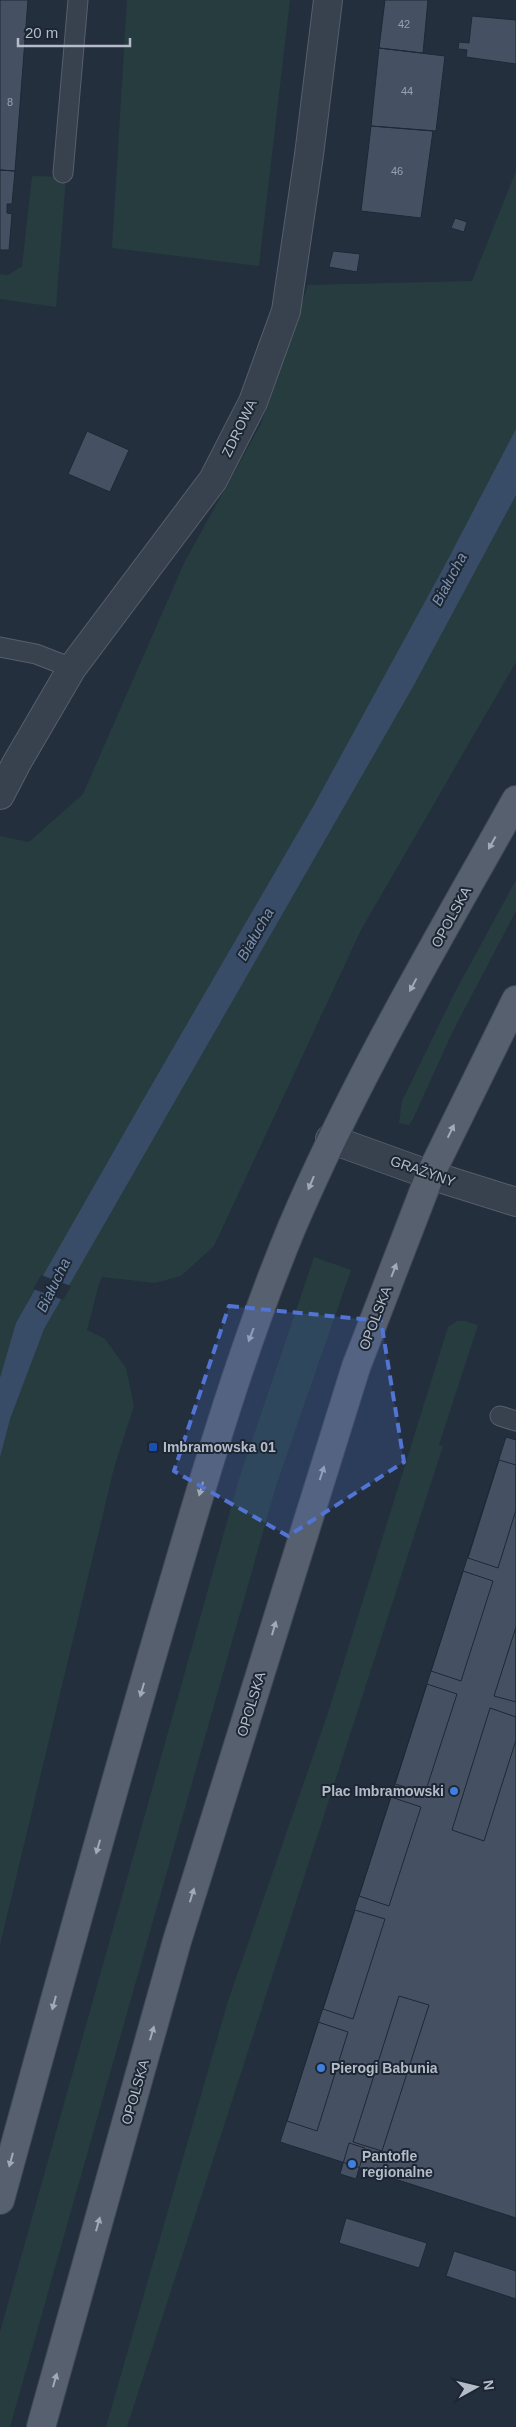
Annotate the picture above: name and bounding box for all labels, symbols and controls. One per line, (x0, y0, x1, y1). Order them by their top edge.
scale bar (18, 15, 130, 47)
house number: 42 (398, 18, 410, 30)
text: 20 m (25, 24, 58, 41)
house number: 44 (401, 85, 413, 97)
house number: 8 (7, 96, 13, 108)
house number: 46 (391, 165, 403, 177)
street label: ZDROWA (218, 396, 260, 459)
water label: Białucha (428, 550, 470, 608)
one-way arrow (488, 836, 497, 849)
street label: OPOLSKA (428, 883, 475, 950)
water label: Białucha (233, 905, 277, 963)
one-way arrow (409, 978, 418, 991)
one-way arrow (447, 1124, 455, 1138)
street label: GRAŻYNY (388, 1151, 459, 1190)
one-way arrow (307, 1176, 314, 1191)
water label: Białucha (33, 1255, 73, 1315)
one-way arrow (391, 1263, 398, 1278)
street label: OPOLSKA (356, 1283, 395, 1352)
one-way arrow (247, 1327, 255, 1342)
place label: Imbramowska 01 (163, 1439, 276, 1455)
marker: Imbramowska 01 (147, 1441, 159, 1453)
one-way arrow (319, 1466, 327, 1481)
one-way arrow (196, 1482, 204, 1497)
one-way arrow (270, 1621, 278, 1636)
street label: OPOLSKA (234, 1669, 269, 1738)
one-way arrow (137, 1683, 145, 1698)
place label: Plac Imbramowski (322, 1783, 444, 1799)
marker: Plac Imbramowski (448, 1785, 460, 1797)
one-way arrow (93, 1839, 101, 1854)
one-way arrow (188, 1887, 196, 1902)
one-way arrow (50, 1996, 58, 2011)
one-way arrow (148, 2026, 156, 2041)
street label: OPOLSKA (118, 2057, 152, 2126)
place label: Pierogi Babunia (331, 2060, 438, 2076)
marker: Pierogi Babunia (315, 2062, 327, 2074)
place label: Pantofle regionalne (362, 2148, 433, 2180)
one-way arrow (7, 2152, 15, 2168)
marker: Pantofle regionalne (346, 2158, 358, 2170)
one-way arrow (95, 2216, 103, 2231)
north arrow (451, 2362, 501, 2412)
one-way arrow (51, 2372, 59, 2387)
text: N (480, 2379, 498, 2391)

